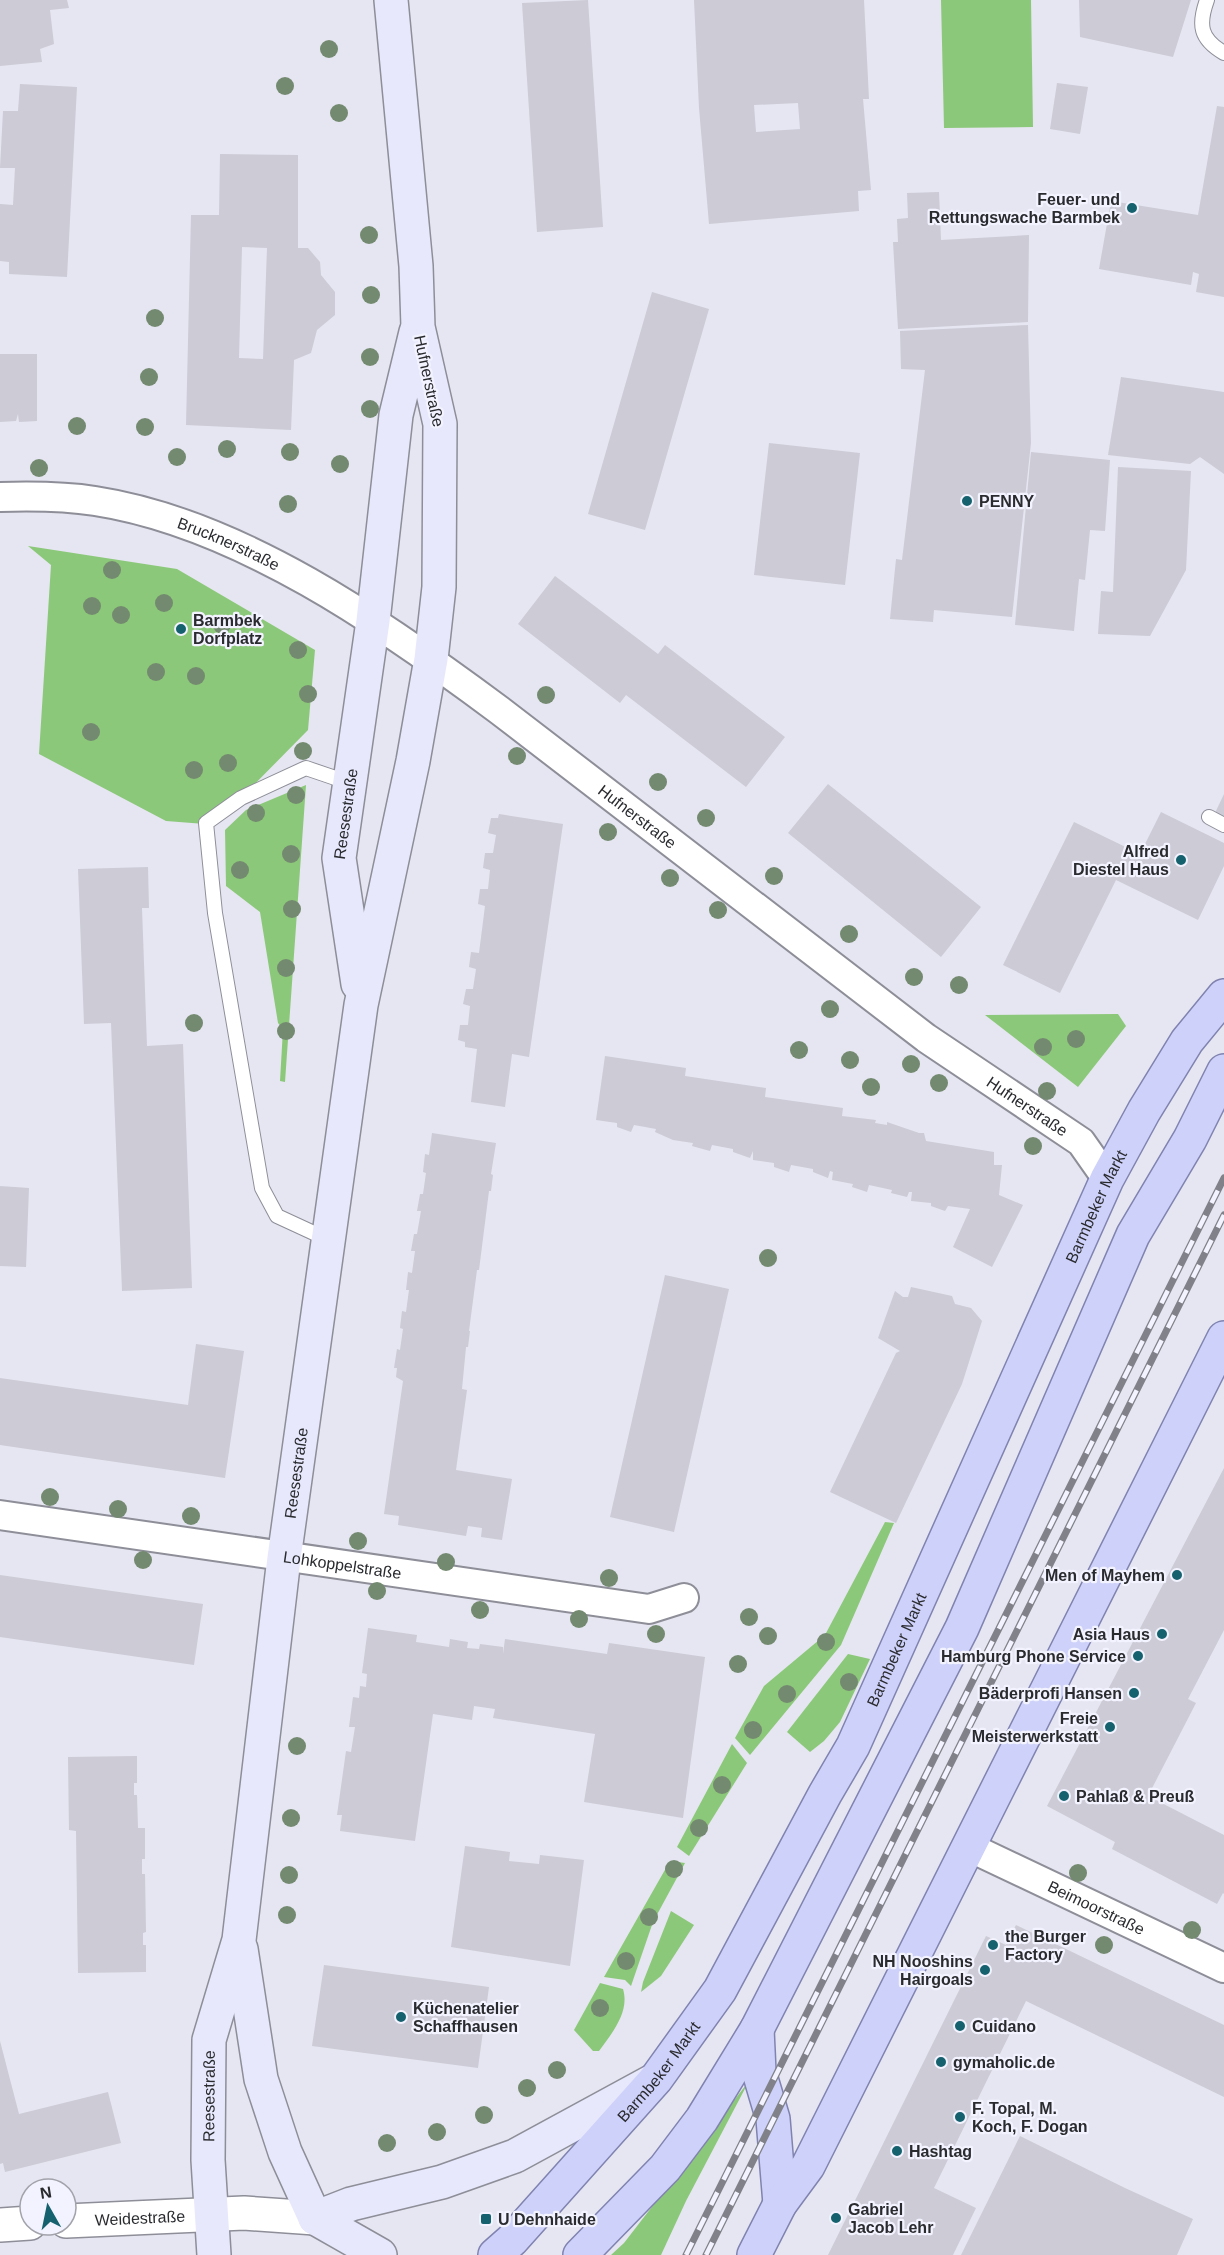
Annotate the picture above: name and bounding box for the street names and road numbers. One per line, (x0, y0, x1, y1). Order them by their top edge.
street label: Hufnerstraße (411, 334, 447, 429)
street label: Brucknerstraße (176, 514, 283, 573)
street label: Reesestraße (330, 767, 360, 860)
street label: Hufnerstraße (595, 781, 680, 852)
street label: Hufnerstraße (984, 1073, 1071, 1139)
street label: Barmbeker Markt (1062, 1146, 1130, 1265)
street label: Reesestraße (281, 1426, 311, 1520)
street label: Lohkoppelstraße (282, 1548, 403, 1582)
street label: Barmbeker Markt (863, 1589, 929, 1709)
street label: Beimoorstraße (1045, 1877, 1148, 1938)
street label: Barmbeker Markt (614, 2018, 703, 2125)
street label: Reesestraße (200, 2050, 217, 2142)
street label: Weidestraße (94, 2207, 186, 2228)

